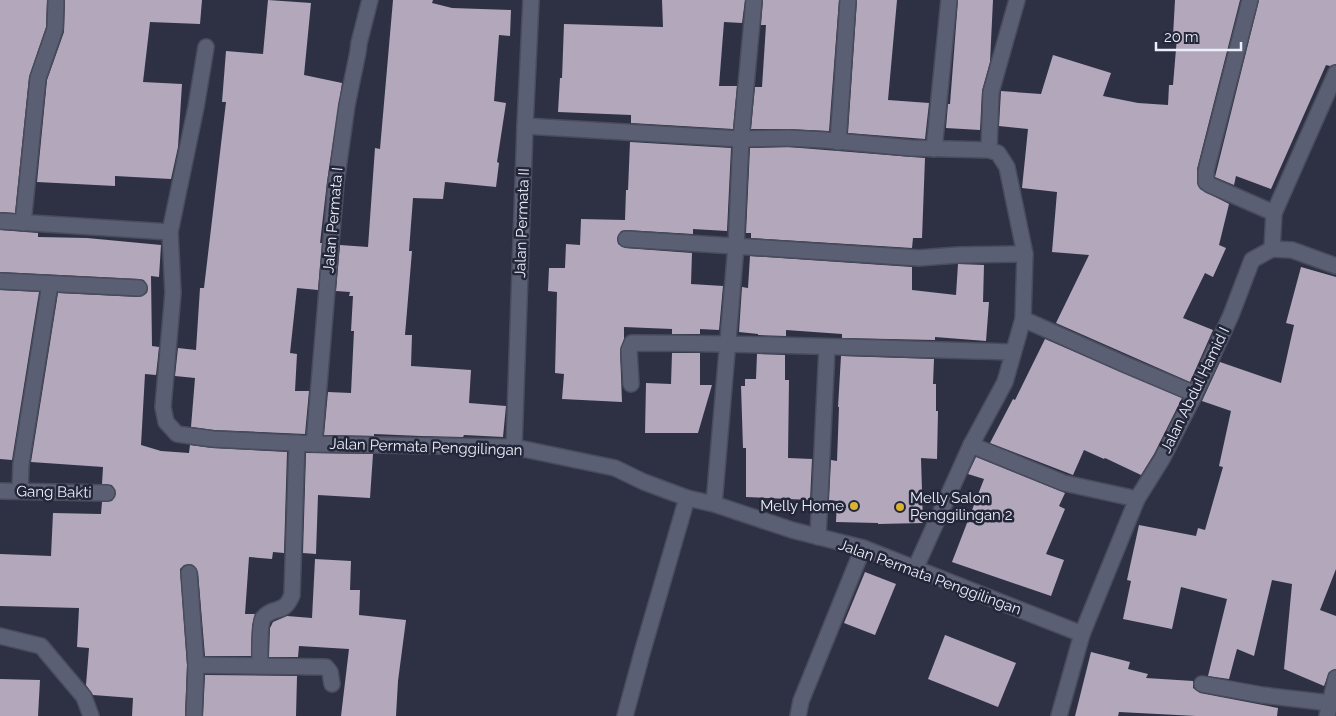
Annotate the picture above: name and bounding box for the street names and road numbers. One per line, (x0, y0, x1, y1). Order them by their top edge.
street label: Jalan Permata I (319, 166, 347, 274)
street label: Jalan Permata II (511, 168, 533, 278)
street label: Jalan Abdul Hamid I (1157, 324, 1233, 456)
street label: Jalan Permata Penggilingan (329, 435, 523, 459)
street label: Gang Bakti (16, 482, 92, 502)
street label: Jalan Permata Penggilingan (836, 536, 1024, 618)

